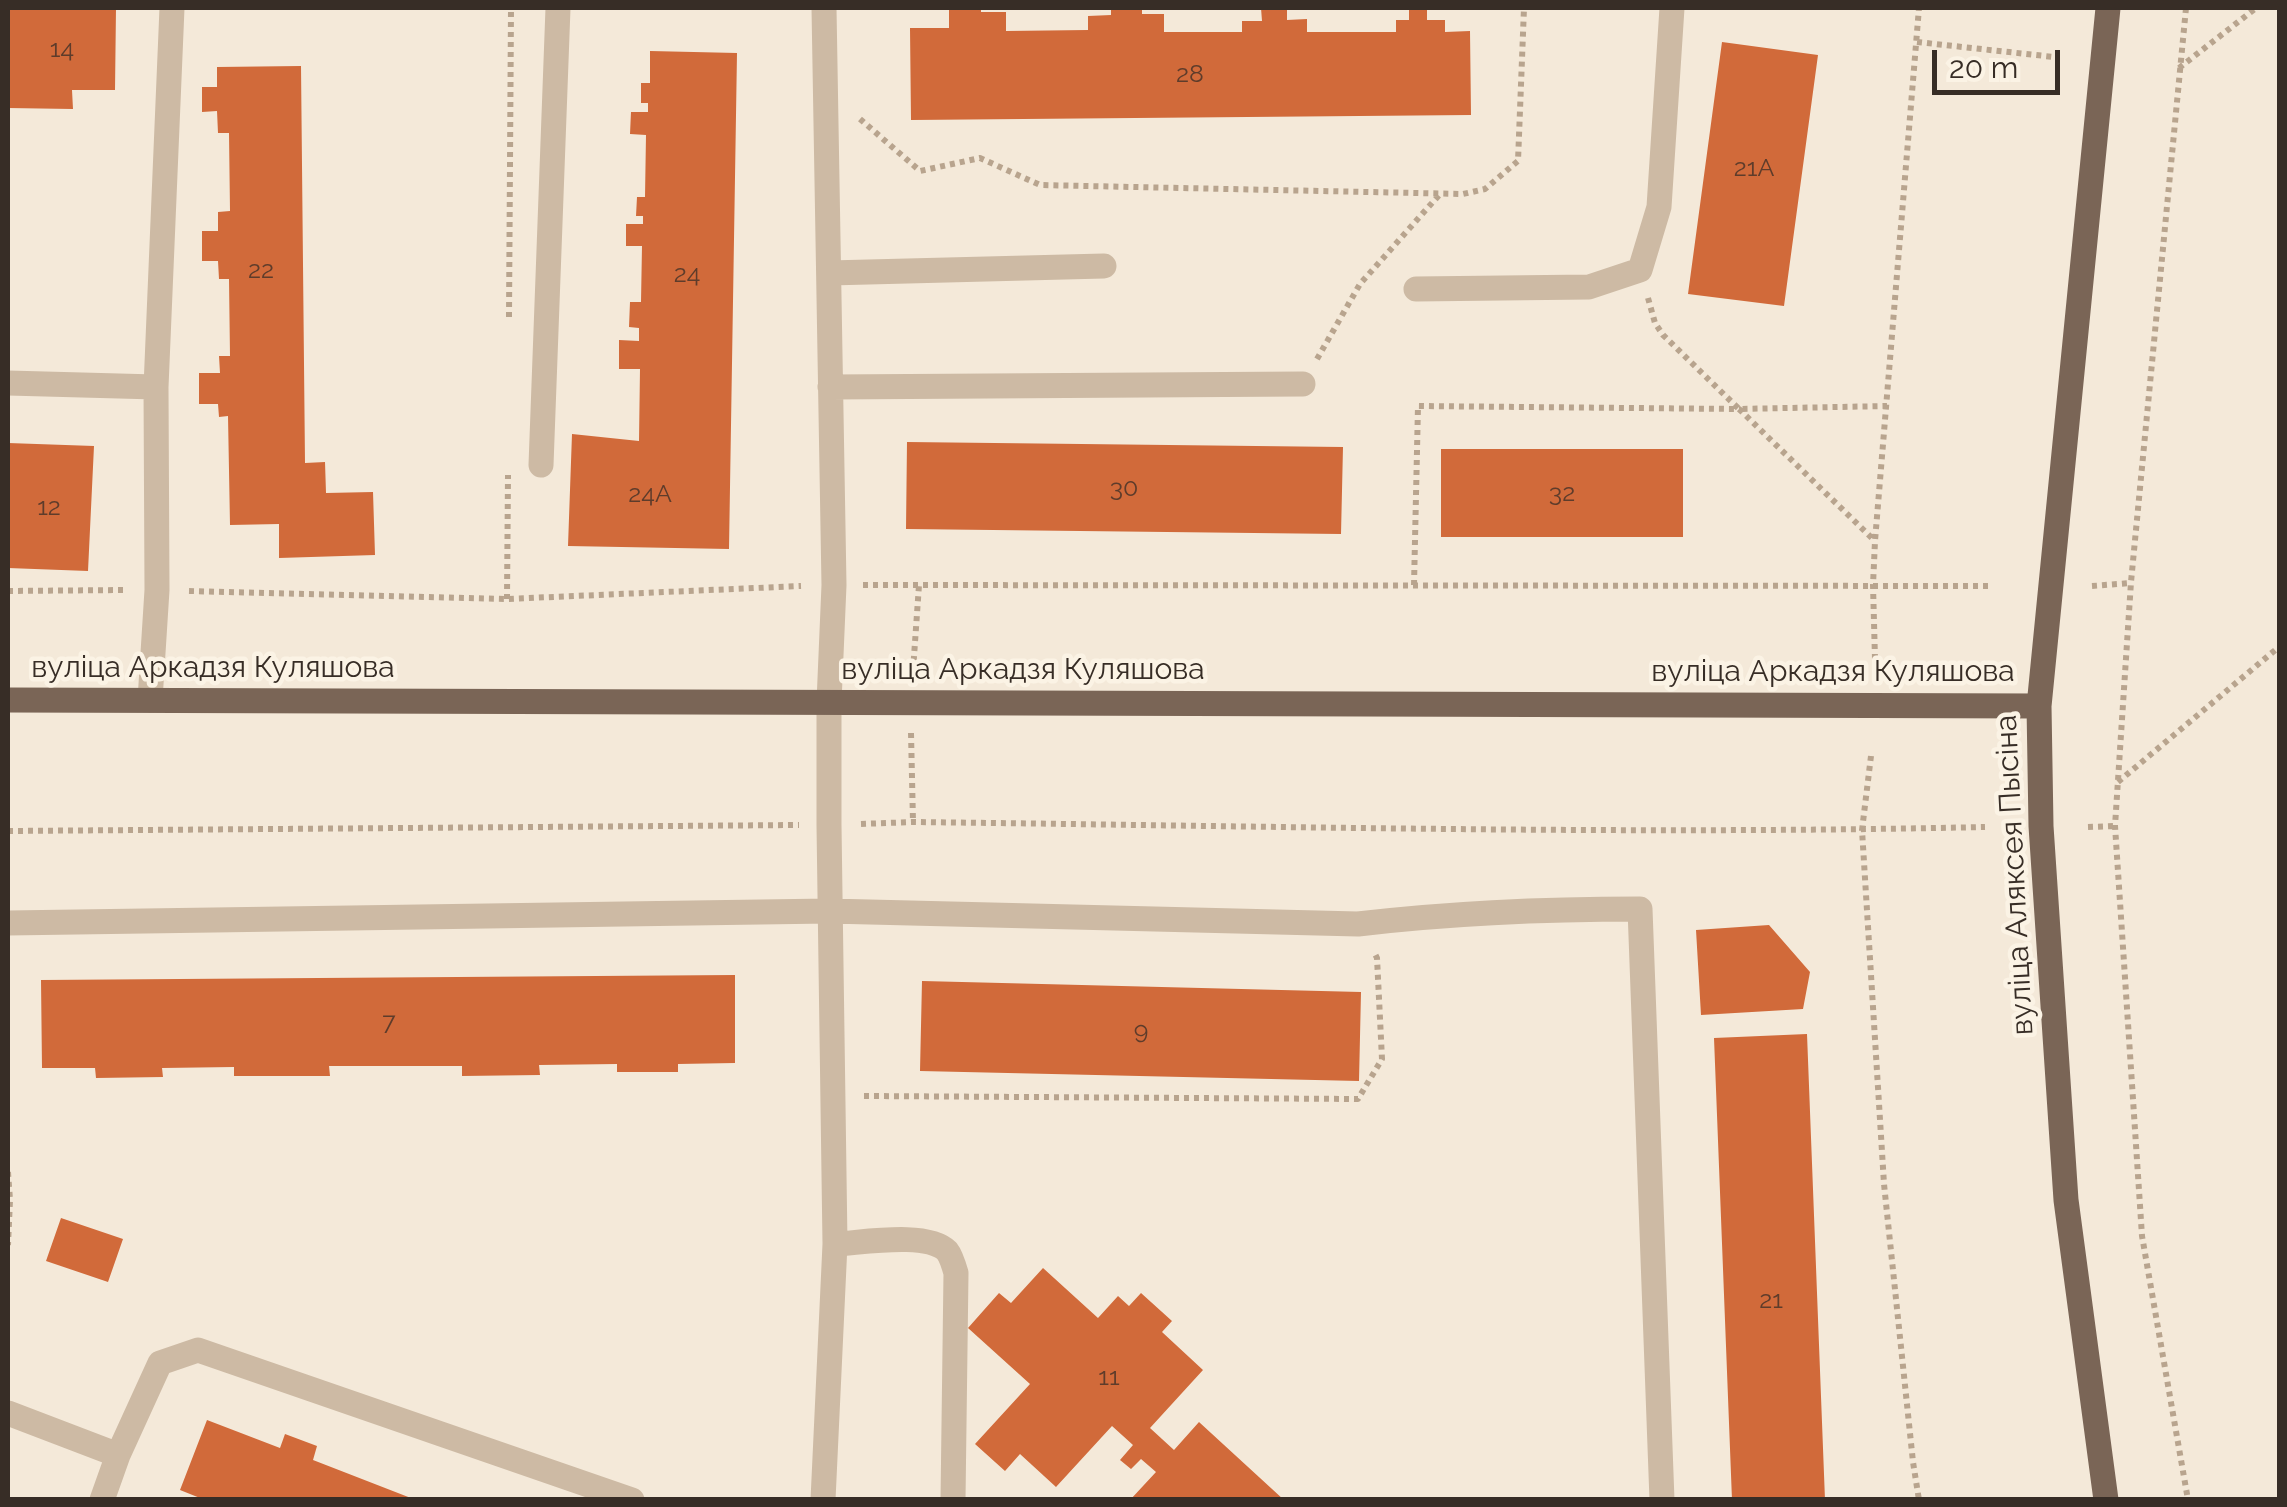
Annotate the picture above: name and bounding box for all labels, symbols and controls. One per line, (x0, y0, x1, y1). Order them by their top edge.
scale bar (1937, 30, 2064, 92)
house number: 14 (50, 34, 74, 64)
text: 20 m (1949, 50, 2018, 85)
house number: 28 (1176, 59, 1204, 89)
house number: 21А (1734, 153, 1774, 183)
house number: 22 (248, 255, 274, 285)
house number: 24 (674, 259, 700, 289)
house number: 30 (1110, 473, 1138, 503)
house number: 32 (1549, 478, 1575, 508)
house number: 24А (628, 479, 672, 509)
house number: 12 (37, 492, 61, 522)
street label: вуліца Аркадзя Куляшова (31, 650, 395, 686)
street label: вуліца Аркадзя Куляшова (841, 652, 1205, 688)
street label: вуліца Аркадзя Куляшова (1651, 654, 2015, 690)
street label: вуліца Аляксея Пысіна (1989, 714, 2041, 1036)
house number: 7 (382, 1007, 396, 1037)
house number: 9 (1134, 1016, 1148, 1046)
house number: 21 (1759, 1285, 1783, 1315)
house number: 11 (1098, 1362, 1120, 1392)

